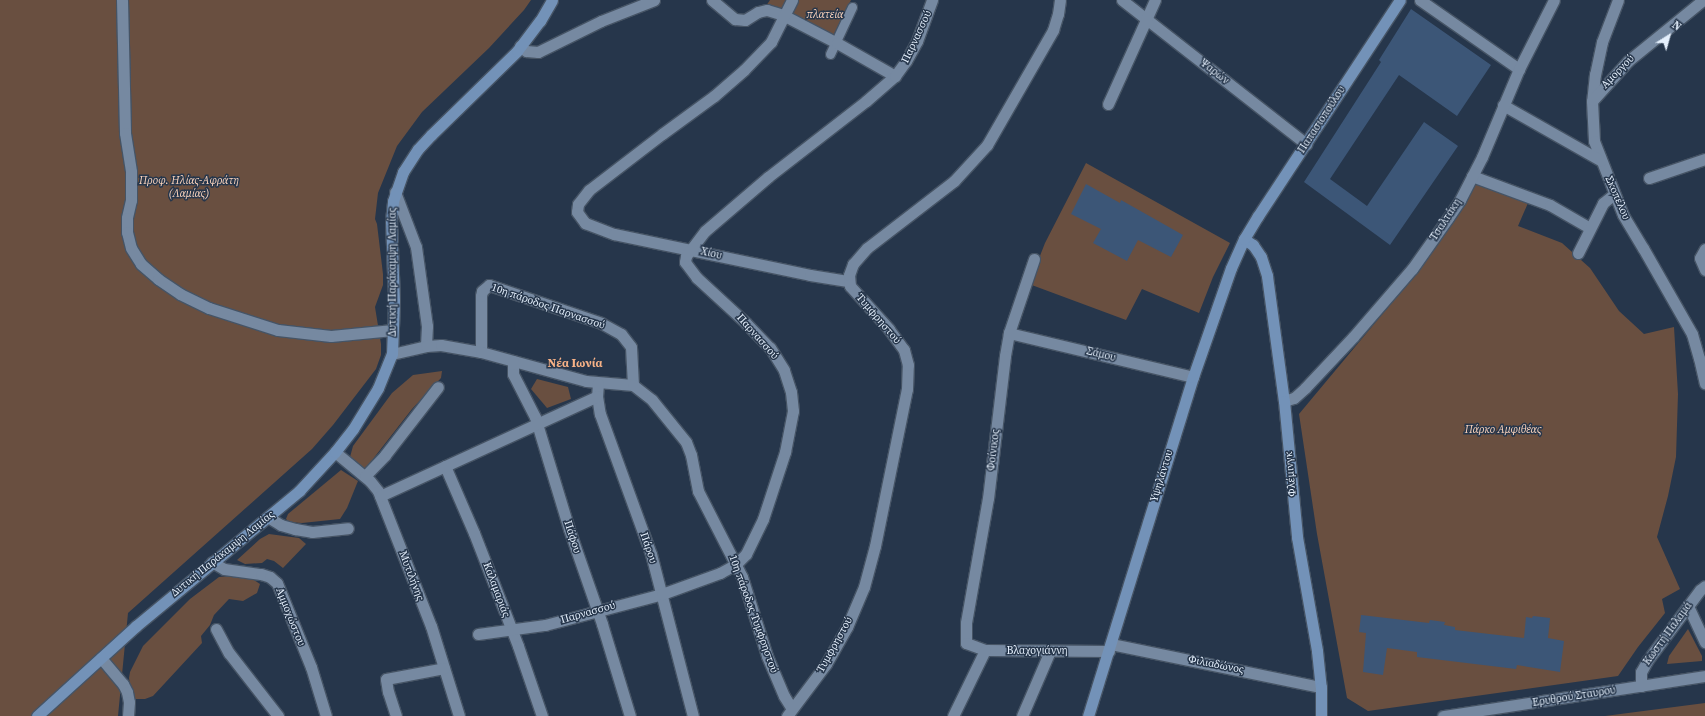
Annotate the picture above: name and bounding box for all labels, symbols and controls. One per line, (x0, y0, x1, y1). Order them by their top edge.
park label: πλατεία (807, 8, 843, 22)
street label: Παρνασσού (899, 9, 935, 65)
north arrow (1649, 16, 1689, 56)
text: N (1669, 18, 1684, 34)
street label: Αμοργού (1599, 52, 1637, 92)
street label: Ψαρών (1197, 56, 1231, 88)
street label: Παπασιοπούλου (1295, 84, 1349, 156)
street label: Σκοπέλου (1602, 174, 1632, 222)
park label: Προφ. Ηλίας-Αφράτη (Λαμίας) (139, 175, 239, 201)
street label: Τσαλτάκη (1428, 197, 1464, 243)
street label: Δυτική Παράκαμψη Λαμίας (386, 207, 400, 337)
street label: Χίου (699, 245, 723, 263)
street label: 10η πάροδος Παρνασσού (489, 281, 607, 333)
street label: Τυμφρηστού (853, 291, 903, 347)
street label: Παρνασσού (733, 312, 781, 362)
street label: Σάμου (1085, 345, 1117, 365)
district label: Νέα Ιωνία (547, 357, 603, 371)
park label: Πάρκο Αμφιθέας (1465, 423, 1541, 437)
street label: Φοίνικος (985, 428, 1003, 472)
street label: Υψηλάντου (1148, 448, 1176, 504)
street label: Φλέμινγκ (1282, 451, 1300, 497)
street label: Δυτική Παράκαμψη Λαμίας (169, 508, 277, 600)
street label: Πάφου (561, 519, 583, 555)
street label: Πάρου (637, 531, 659, 565)
street label: Μυτιλήνης (395, 549, 427, 603)
street label: 10η πάροδος Τυμφρηστού (725, 553, 781, 675)
street label: Καλαμαριάς (479, 561, 513, 619)
street label: Αμμοχώστου (272, 586, 308, 648)
street label: Παρνασσού (559, 599, 617, 627)
street label: Κωστή Παλαμά (1641, 600, 1695, 668)
street label: Τυμφρηστού (814, 615, 856, 675)
street label: Βλαχογιάννη (1006, 644, 1068, 658)
street label: Φιλιαδώνος (1187, 653, 1245, 677)
street label: Ερυθρού Σταυρού (1531, 684, 1617, 710)

